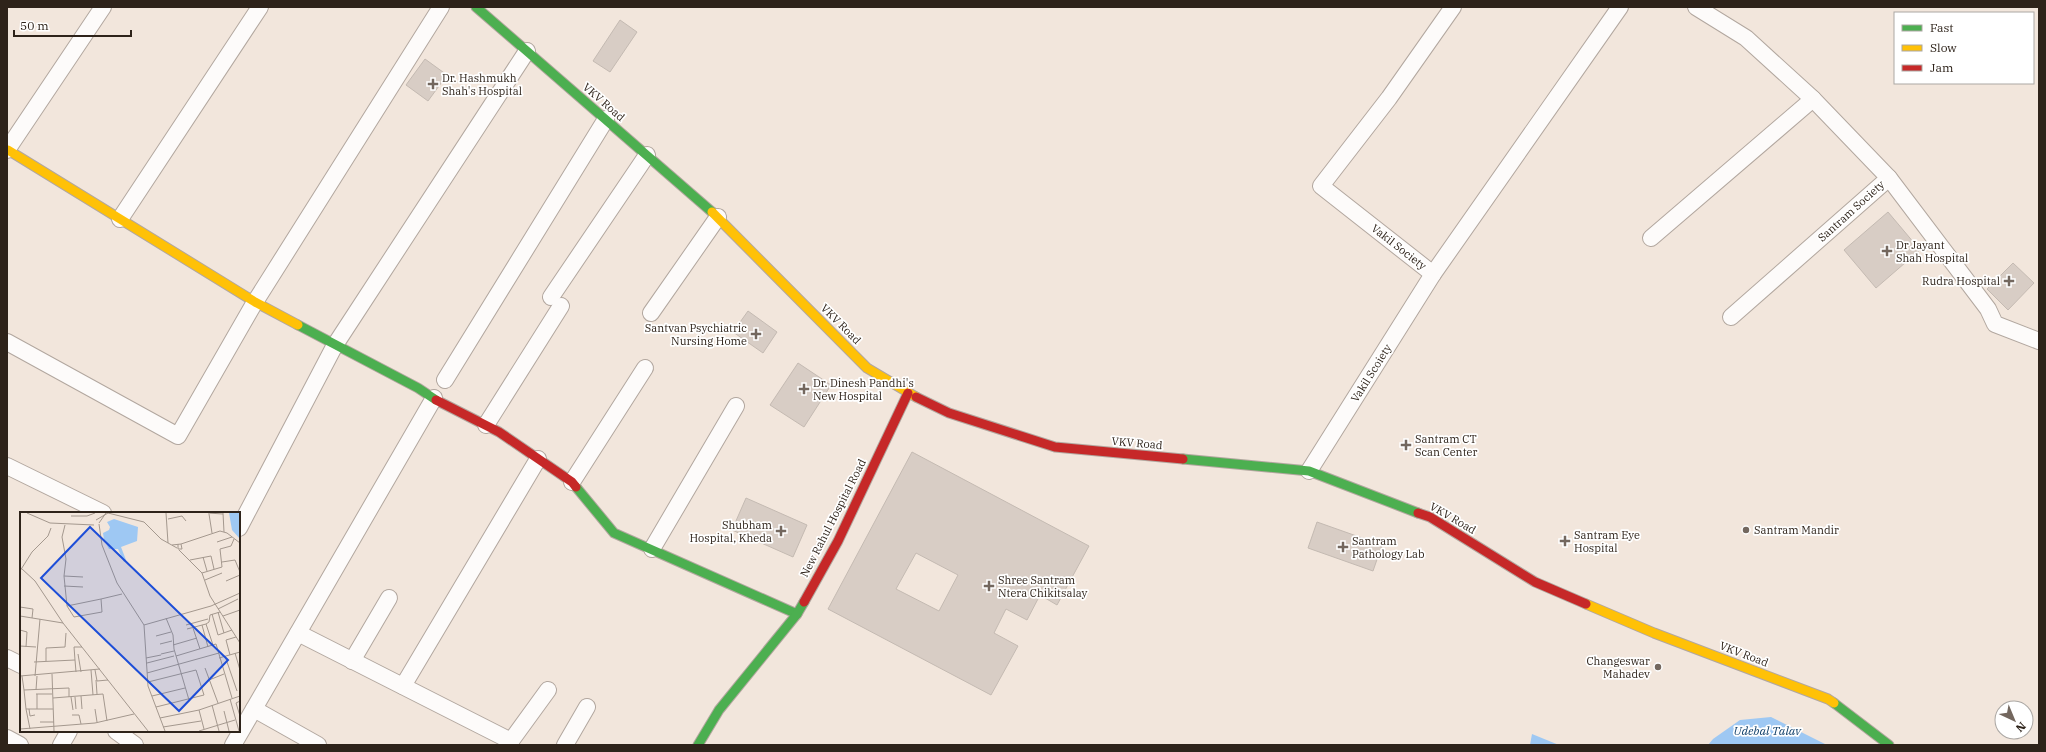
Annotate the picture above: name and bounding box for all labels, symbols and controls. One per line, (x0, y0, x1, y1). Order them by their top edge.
scale bar (14, 12, 131, 38)
legend (1894, 12, 2034, 84)
text: 50 m (20, 18, 49, 33)
text: Fast (1930, 20, 1954, 35)
text: Slow (1930, 40, 1957, 55)
text: Jam (1930, 60, 1954, 75)
place label: Dr. Hashmukh Shah's Hospital (442, 71, 522, 98)
marker: Dr. Hashmukh Shah's Hospital (427, 78, 439, 90)
street label: VKV Road (580, 80, 628, 124)
street label: Santram Society (1815, 177, 1887, 245)
street label: Vakil Society (1369, 221, 1429, 273)
place label: Dr Jayant Shah Hospital (1896, 238, 1968, 265)
marker: Dr Jayant Shah Hospital (1881, 245, 1893, 257)
place label: Rudra Hospital (1922, 274, 2000, 288)
marker: Rudra Hospital (2003, 275, 2015, 287)
street label: VKV Road (818, 301, 864, 347)
place label: Santvan Psychiatric Nursing Home (645, 321, 747, 348)
marker: Santvan Psychiatric Nursing Home (750, 328, 762, 340)
street label: Vakil Scoiety (1348, 341, 1394, 405)
place label: Dr. Dinesh Pandhi's New Hospital (813, 376, 914, 403)
marker: Dr. Dinesh Pandhi's New Hospital (798, 383, 810, 395)
place label: Santram CT Scan Center (1415, 432, 1477, 459)
street label: VKV Road (1111, 434, 1163, 452)
marker: Santram CT Scan Center (1400, 439, 1412, 451)
street label: New Rahul Hospital Road (797, 456, 869, 579)
street label: VKV Road (1427, 499, 1479, 537)
inset map (20, 512, 240, 732)
place label: Shubham Hospital, Kheda (689, 518, 773, 545)
place label: Santram Mandir (1754, 523, 1839, 537)
marker: Shubham Hospital, Kheda (775, 525, 787, 537)
marker: Santram Mandir (1741, 525, 1751, 535)
place label: Santram Eye Hospital (1574, 528, 1640, 555)
place label: Santram Pathology Lab (1352, 534, 1425, 561)
marker: Santram Eye Hospital (1559, 535, 1571, 547)
marker: Santram Pathology Lab (1337, 541, 1349, 553)
place label: Shree Santram Ntera Chikitsalay (998, 573, 1088, 600)
marker: Shree Santram Ntera Chikitsalay (983, 580, 995, 592)
street label: VKV Road (1718, 638, 1771, 670)
place label: Changeswar Mahadev (1586, 654, 1650, 681)
marker: Changeswar Mahadev (1653, 662, 1663, 672)
north arrow (1994, 700, 2034, 740)
text: N (2013, 719, 2029, 735)
water label: Udebal Talav (1733, 723, 1802, 738)

